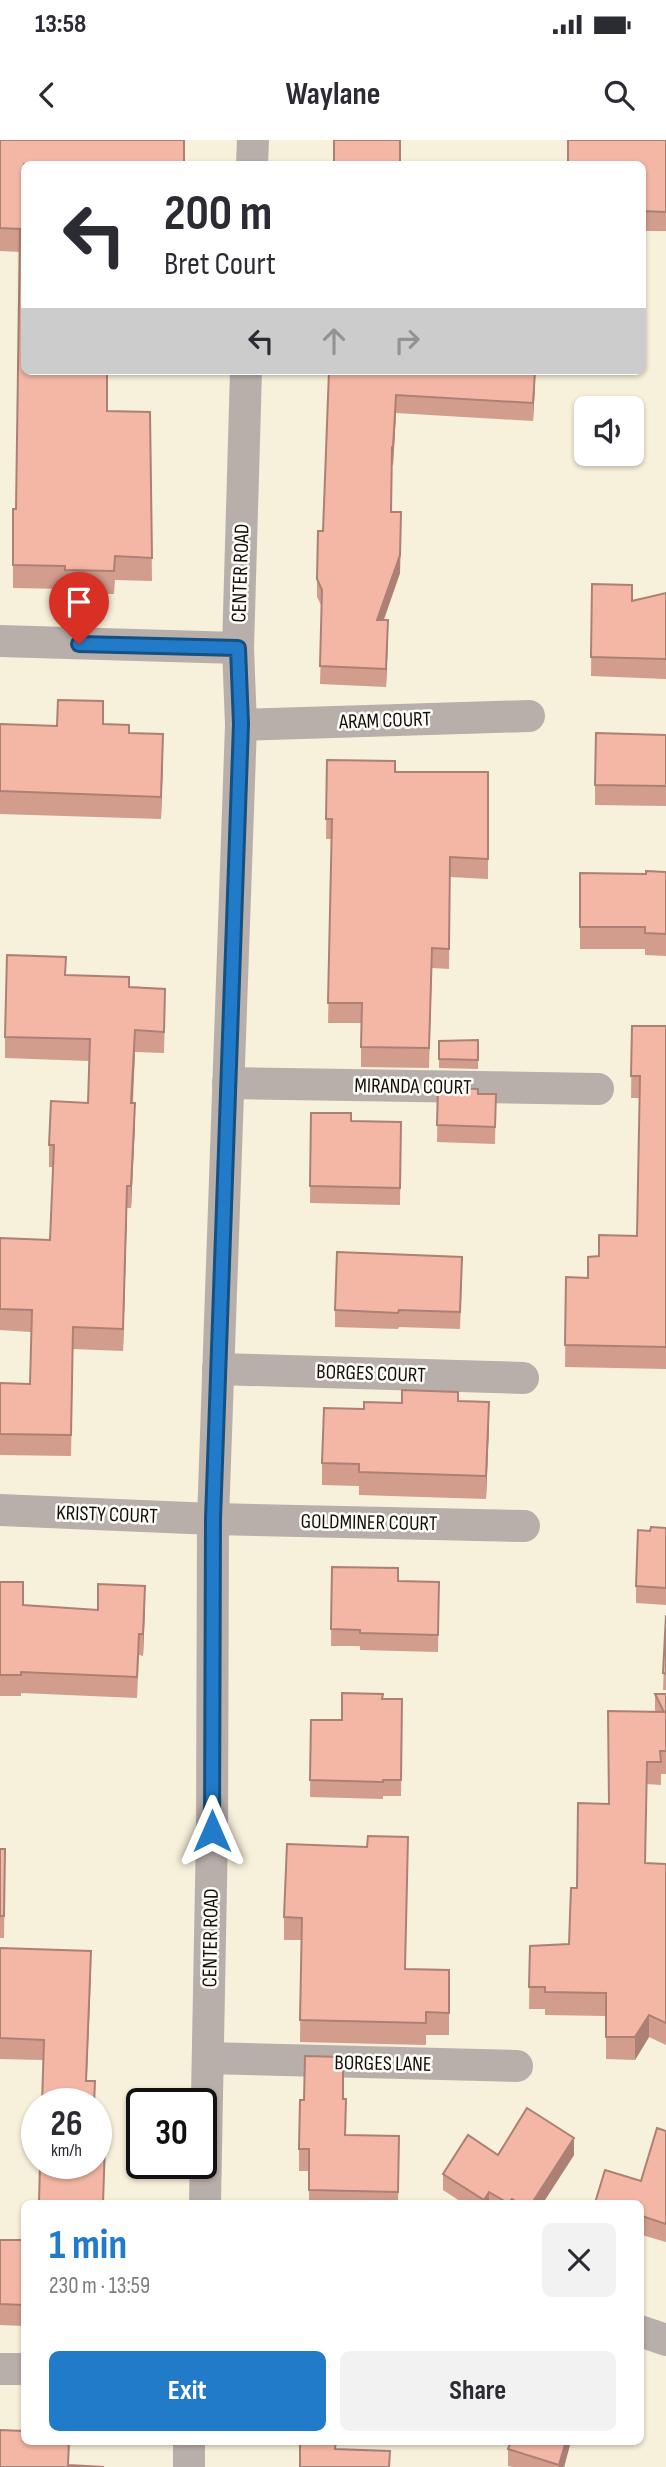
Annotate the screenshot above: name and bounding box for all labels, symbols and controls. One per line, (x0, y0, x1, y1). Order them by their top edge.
text: 13:58 (35, 9, 86, 40)
text: Waylane (285, 75, 381, 114)
icon: back (28, 76, 66, 114)
icon: search (600, 76, 638, 114)
text: 200 m (164, 185, 272, 244)
icon: left (49, 189, 140, 280)
text: Bret Court (164, 245, 276, 284)
icon: left (242, 322, 280, 360)
icon: ahead (315, 322, 353, 360)
icon: right (388, 322, 426, 360)
map controls (574, 396, 644, 466)
button: sound (574, 396, 644, 466)
street label: CENTER ROAD (226, 523, 255, 623)
pin (49, 572, 109, 644)
icon: arrive (60, 583, 98, 621)
street label: ARAM COURT (338, 706, 432, 735)
street label: MIRANDA COURT (354, 1073, 472, 1100)
street label: BORGES COURT (316, 1359, 427, 1388)
street label: KRISTY COURT (56, 1500, 159, 1529)
street label: GOLDMINER COURT (300, 1509, 438, 1536)
position arrow (175, 1794, 249, 1868)
street label: CENTER ROAD (197, 1888, 224, 1988)
street label: BORGES LANE (334, 2050, 432, 2077)
speed limit sign: 30 (126, 2088, 217, 2179)
text: 26 (51, 2103, 82, 2146)
text: km/h (51, 2140, 82, 2161)
text: 1 min (49, 2220, 127, 2271)
button: close (542, 2223, 616, 2297)
text: 230 m · 13:59 (49, 2272, 150, 2300)
button: Exit (49, 2351, 326, 2431)
button: Share (340, 2351, 616, 2431)

